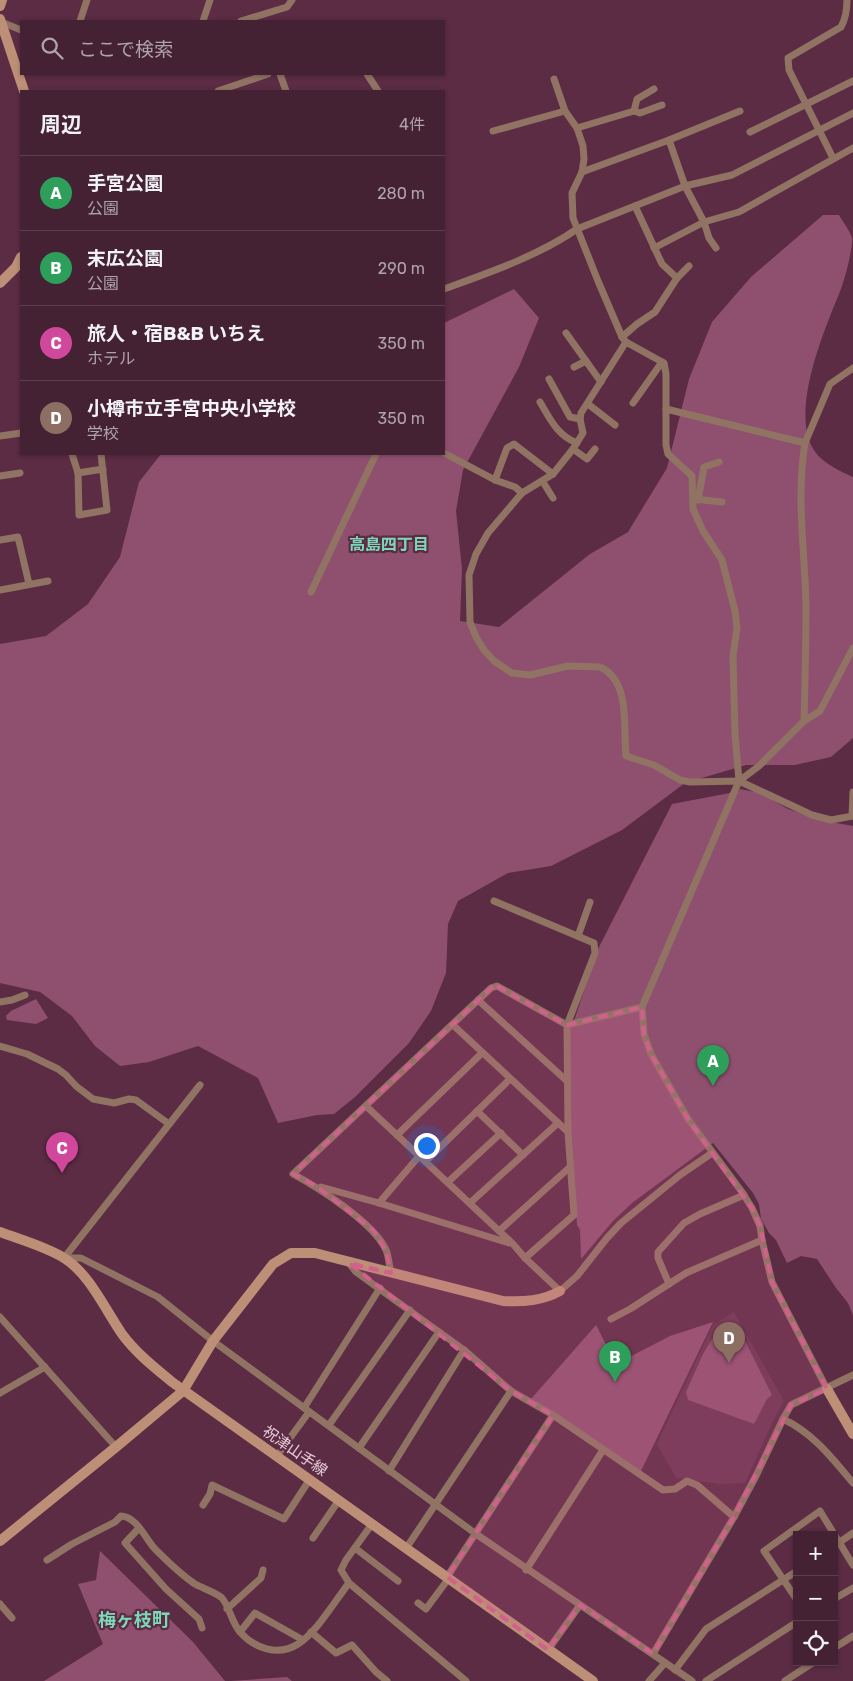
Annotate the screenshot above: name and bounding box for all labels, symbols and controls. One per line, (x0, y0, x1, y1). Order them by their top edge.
search box (20, 20, 445, 75)
icon: search (38, 34, 66, 62)
text: ここで検索 (78, 38, 173, 61)
text: 周辺 (40, 112, 82, 137)
text: 4件 (399, 115, 425, 134)
text: 手宮公園 (87, 172, 163, 195)
text: A (50, 184, 62, 203)
text: 280 m (377, 184, 425, 203)
text: 公園 (87, 199, 119, 218)
text: 末広公園 (87, 247, 163, 270)
text: B (50, 259, 62, 278)
text: 290 m (378, 259, 425, 278)
text: 公園 (87, 274, 119, 293)
text: 旅人・宿B&B いちえ (87, 322, 265, 345)
text: C (50, 334, 62, 353)
text: 350 m (378, 334, 425, 353)
text: ホテル (87, 349, 135, 368)
text: 小樽市立手宮中央小学校 (87, 397, 296, 420)
text: D (50, 409, 62, 428)
text: 350 m (378, 409, 425, 428)
text: 学校 (87, 424, 119, 443)
district label: 高島四丁目 (349, 535, 429, 554)
pin: A (697, 1045, 729, 1086)
pin: C (46, 1132, 78, 1173)
your location (414, 1133, 440, 1159)
pin: D (713, 1322, 745, 1363)
pin: B (599, 1341, 631, 1382)
street label: 祝津山手線 (259, 1422, 331, 1480)
map controls (793, 1531, 838, 1666)
button: + (793, 1531, 838, 1576)
button: − (793, 1576, 838, 1621)
district label: 梅ヶ枝町 (98, 1609, 170, 1631)
button: locate (793, 1621, 838, 1666)

